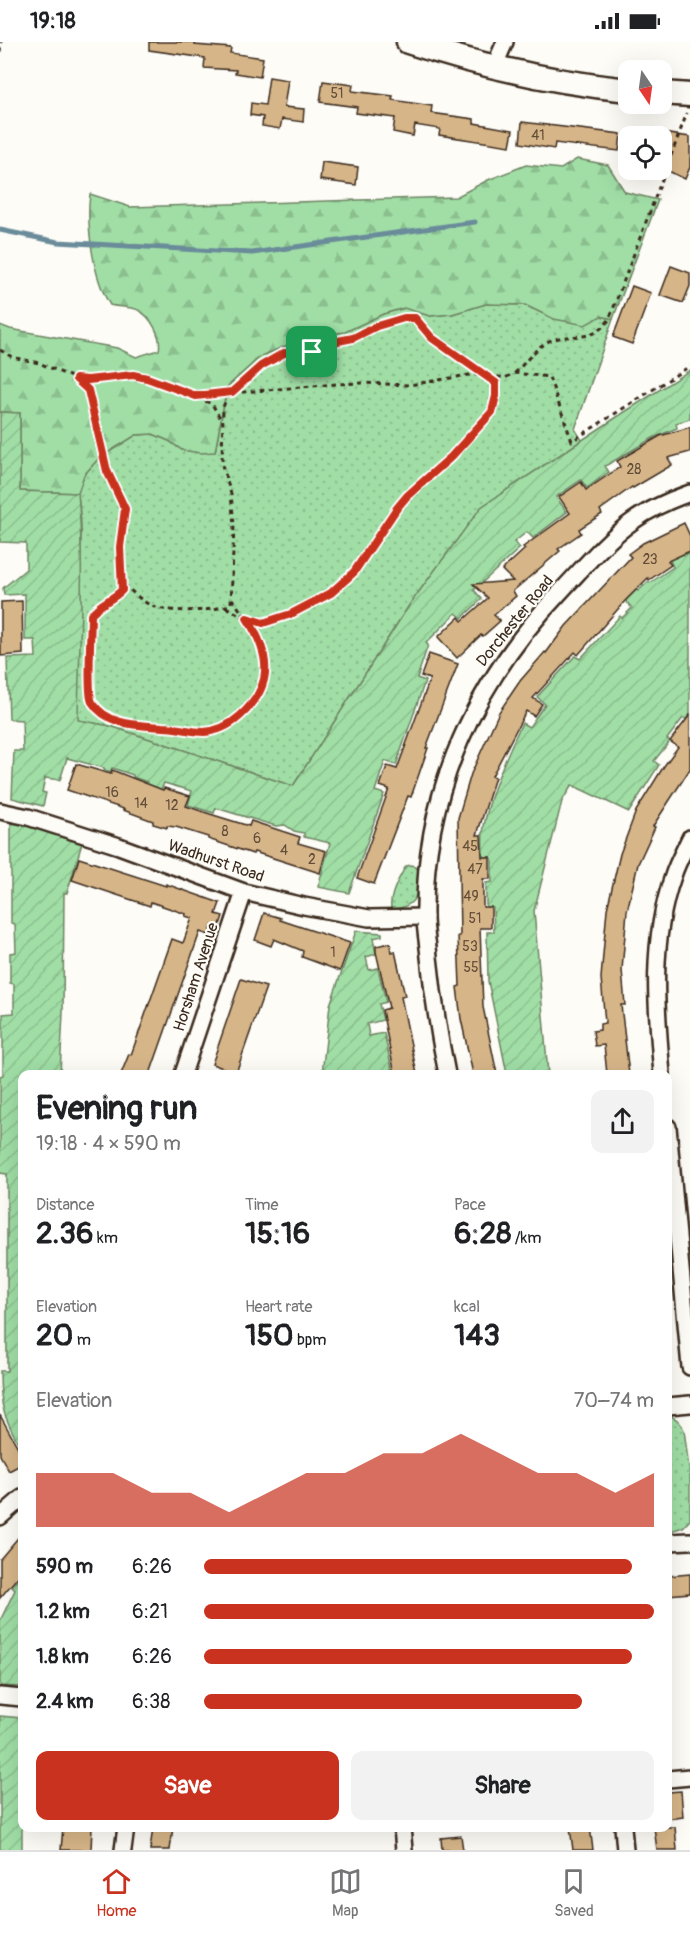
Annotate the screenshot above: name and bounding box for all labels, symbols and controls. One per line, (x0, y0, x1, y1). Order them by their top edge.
text: 19:18 (30, 7, 76, 35)
north arrow (618, 60, 672, 114)
map controls (618, 60, 672, 180)
house number: 51 (330, 85, 344, 102)
button: locate (618, 126, 672, 180)
house number: 41 (531, 127, 545, 144)
pin (286, 326, 337, 377)
icon: arrive (295, 335, 328, 368)
house number: 28 (627, 461, 641, 478)
house number: 23 (642, 551, 658, 568)
street label: Dorchester Road (472, 571, 558, 671)
house number: 16 (105, 784, 119, 801)
house number: 14 (134, 795, 148, 812)
house number: 12 (165, 797, 179, 814)
house number: 8 (221, 823, 229, 840)
house number: 6 (253, 830, 261, 847)
street label: Wadhurst Road (165, 835, 267, 887)
house number: 45 (462, 838, 478, 855)
house number: 4 (280, 842, 288, 859)
house number: 2 (308, 851, 316, 868)
house number: 47 (467, 861, 483, 878)
house number: 49 (463, 888, 479, 905)
house number: 51 (468, 910, 482, 927)
street label: Horsham Avenue (169, 920, 223, 1034)
house number: 53 (462, 938, 478, 955)
house number: 1 (330, 944, 336, 961)
house number: 55 (463, 959, 479, 976)
text: Evening run (36, 1088, 197, 1129)
button: share (591, 1090, 654, 1153)
text: 19:18 · 4 × 590 m (36, 1131, 181, 1156)
text: Distance (36, 1195, 95, 1215)
text: Time (245, 1195, 278, 1215)
text: Pace (454, 1195, 486, 1215)
text: 2.36 (36, 1215, 94, 1252)
text: 15:16 (245, 1215, 310, 1252)
text: 6:28 (454, 1215, 511, 1252)
text: km (94, 1228, 118, 1248)
text: /km (511, 1228, 541, 1248)
text: Elevation (36, 1297, 97, 1317)
text: Heart rate (245, 1297, 312, 1317)
text: kcal (454, 1297, 480, 1317)
text: 20 (36, 1317, 73, 1354)
text: 150 (245, 1317, 293, 1354)
text: 143 (454, 1317, 500, 1354)
text: m (73, 1330, 91, 1350)
text: bpm (293, 1330, 327, 1350)
text: Elevation (36, 1388, 112, 1413)
text: 70–74 m (574, 1388, 654, 1413)
text: 590 m (36, 1554, 93, 1579)
text: 6:26 (132, 1554, 172, 1579)
text: 1.2 km (36, 1599, 90, 1624)
text: 6:21 (132, 1599, 168, 1624)
text: 1.8 km (36, 1644, 89, 1669)
text: 6:26 (132, 1644, 172, 1669)
text: 2.4 km (36, 1689, 94, 1714)
text: 6:38 (132, 1689, 170, 1714)
button: Save (36, 1751, 339, 1820)
button: Share (351, 1751, 654, 1820)
tab: Home (96, 1865, 137, 1921)
tab: Map (329, 1865, 362, 1921)
tab: Saved (554, 1865, 594, 1921)

